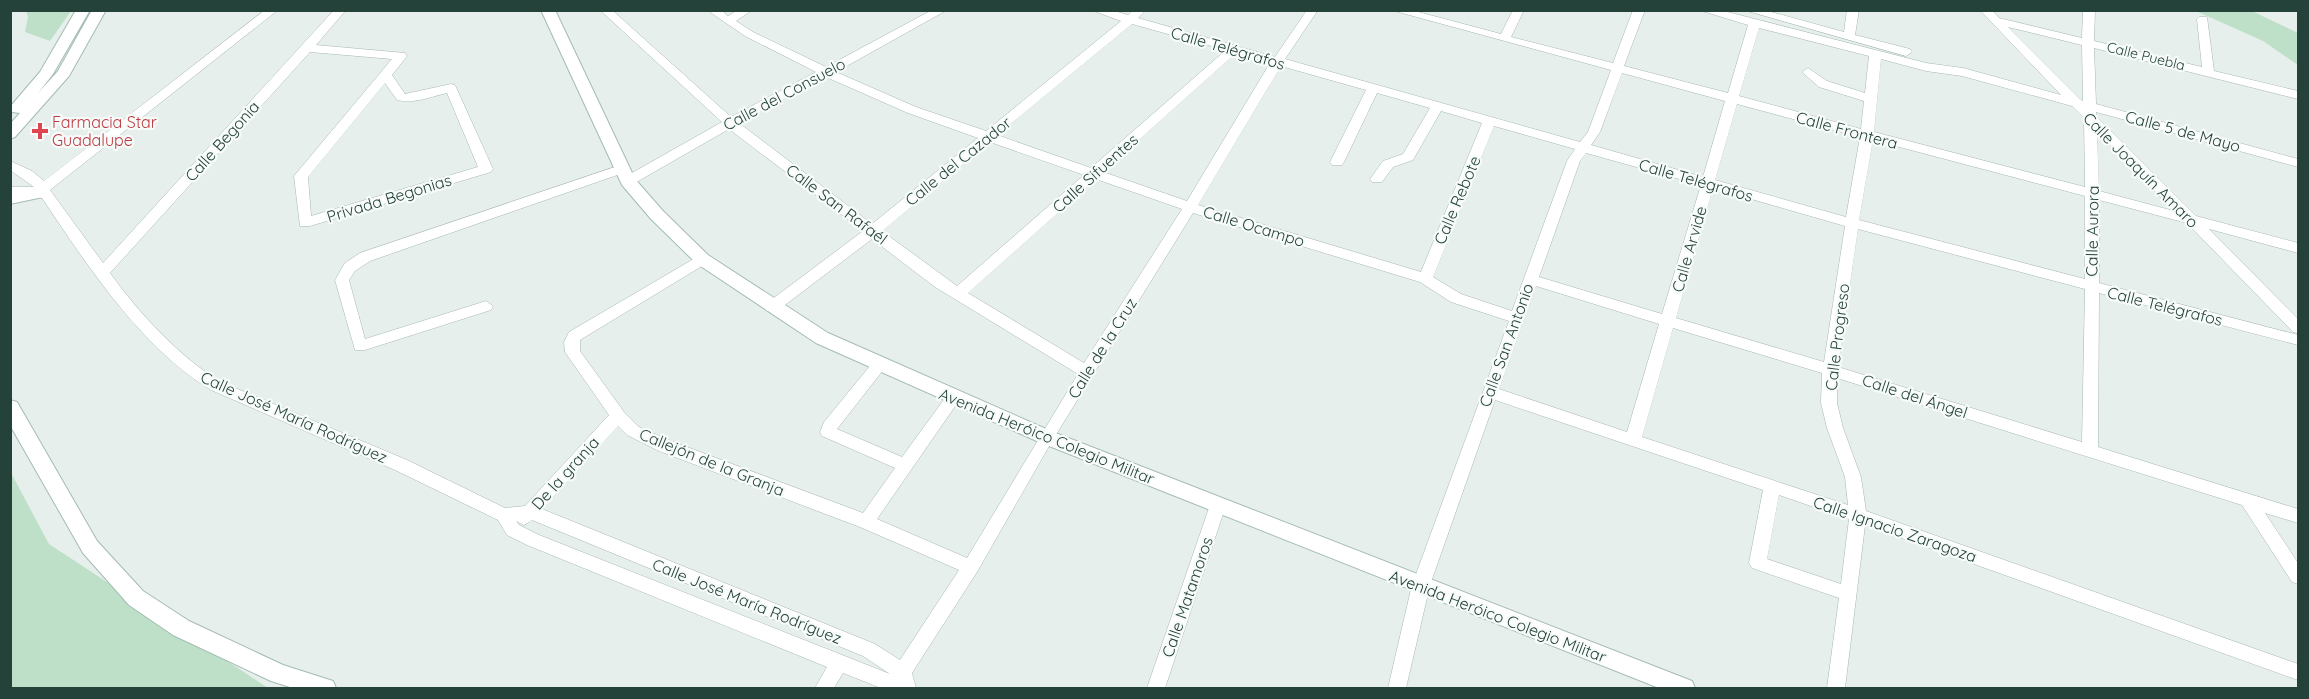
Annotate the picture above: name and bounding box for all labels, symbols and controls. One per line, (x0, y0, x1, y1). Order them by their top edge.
street label: Calle Telégrafos (1169, 22, 1287, 74)
street label: Calle Puebla (2105, 38, 2187, 74)
street label: Calle del Consuelo (719, 53, 849, 135)
street label: Calle Begonia (181, 96, 263, 186)
street label: Calle 5 de Mayo (2123, 106, 2243, 156)
street label: Calle Frontera (1794, 107, 1900, 153)
street label: Calle Joaquín Amaro (2079, 108, 2203, 232)
place label: Farmacia Star Guadalupe (52, 112, 157, 150)
street label: Calle del Cazador (901, 112, 1015, 210)
marker: Farmacia Star Guadalupe (33, 124, 47, 138)
street label: Calle Sifuentes (1048, 129, 1142, 217)
street label: Calle Rebote (1429, 153, 1485, 247)
street label: Calle Telégrafos (1637, 154, 1755, 206)
street label: Calle San Rafaél (782, 159, 892, 249)
street label: Privada Begonias (324, 169, 454, 227)
street label: Calle Aurora (2081, 185, 2103, 277)
street label: Calle Ocampo (1201, 201, 1307, 251)
street label: Calle Arvide (1667, 204, 1711, 294)
street label: Calle San Antonio (1474, 280, 1538, 410)
street label: Calle Progreso (1821, 282, 1853, 392)
street label: Calle Telégrafos (2105, 282, 2225, 330)
street label: Calle de la Cruz (1063, 294, 1141, 402)
street label: Calle José María Rodríguez (198, 367, 390, 467)
street label: Calle del Ángel (1860, 370, 1970, 422)
street label: Avenida Heróico Colegio Militar (936, 383, 1158, 489)
street label: Callejón de la Granja (636, 424, 788, 500)
street label: De la granja (527, 432, 603, 514)
street label: Calle Ignacio Zaragoza (1811, 492, 1979, 566)
street label: Calle Matamoros (1157, 534, 1217, 660)
street label: Calle José María Rodríguez (649, 554, 845, 648)
street label: Avenida Heróico Colegio Militar (1387, 565, 1609, 667)

